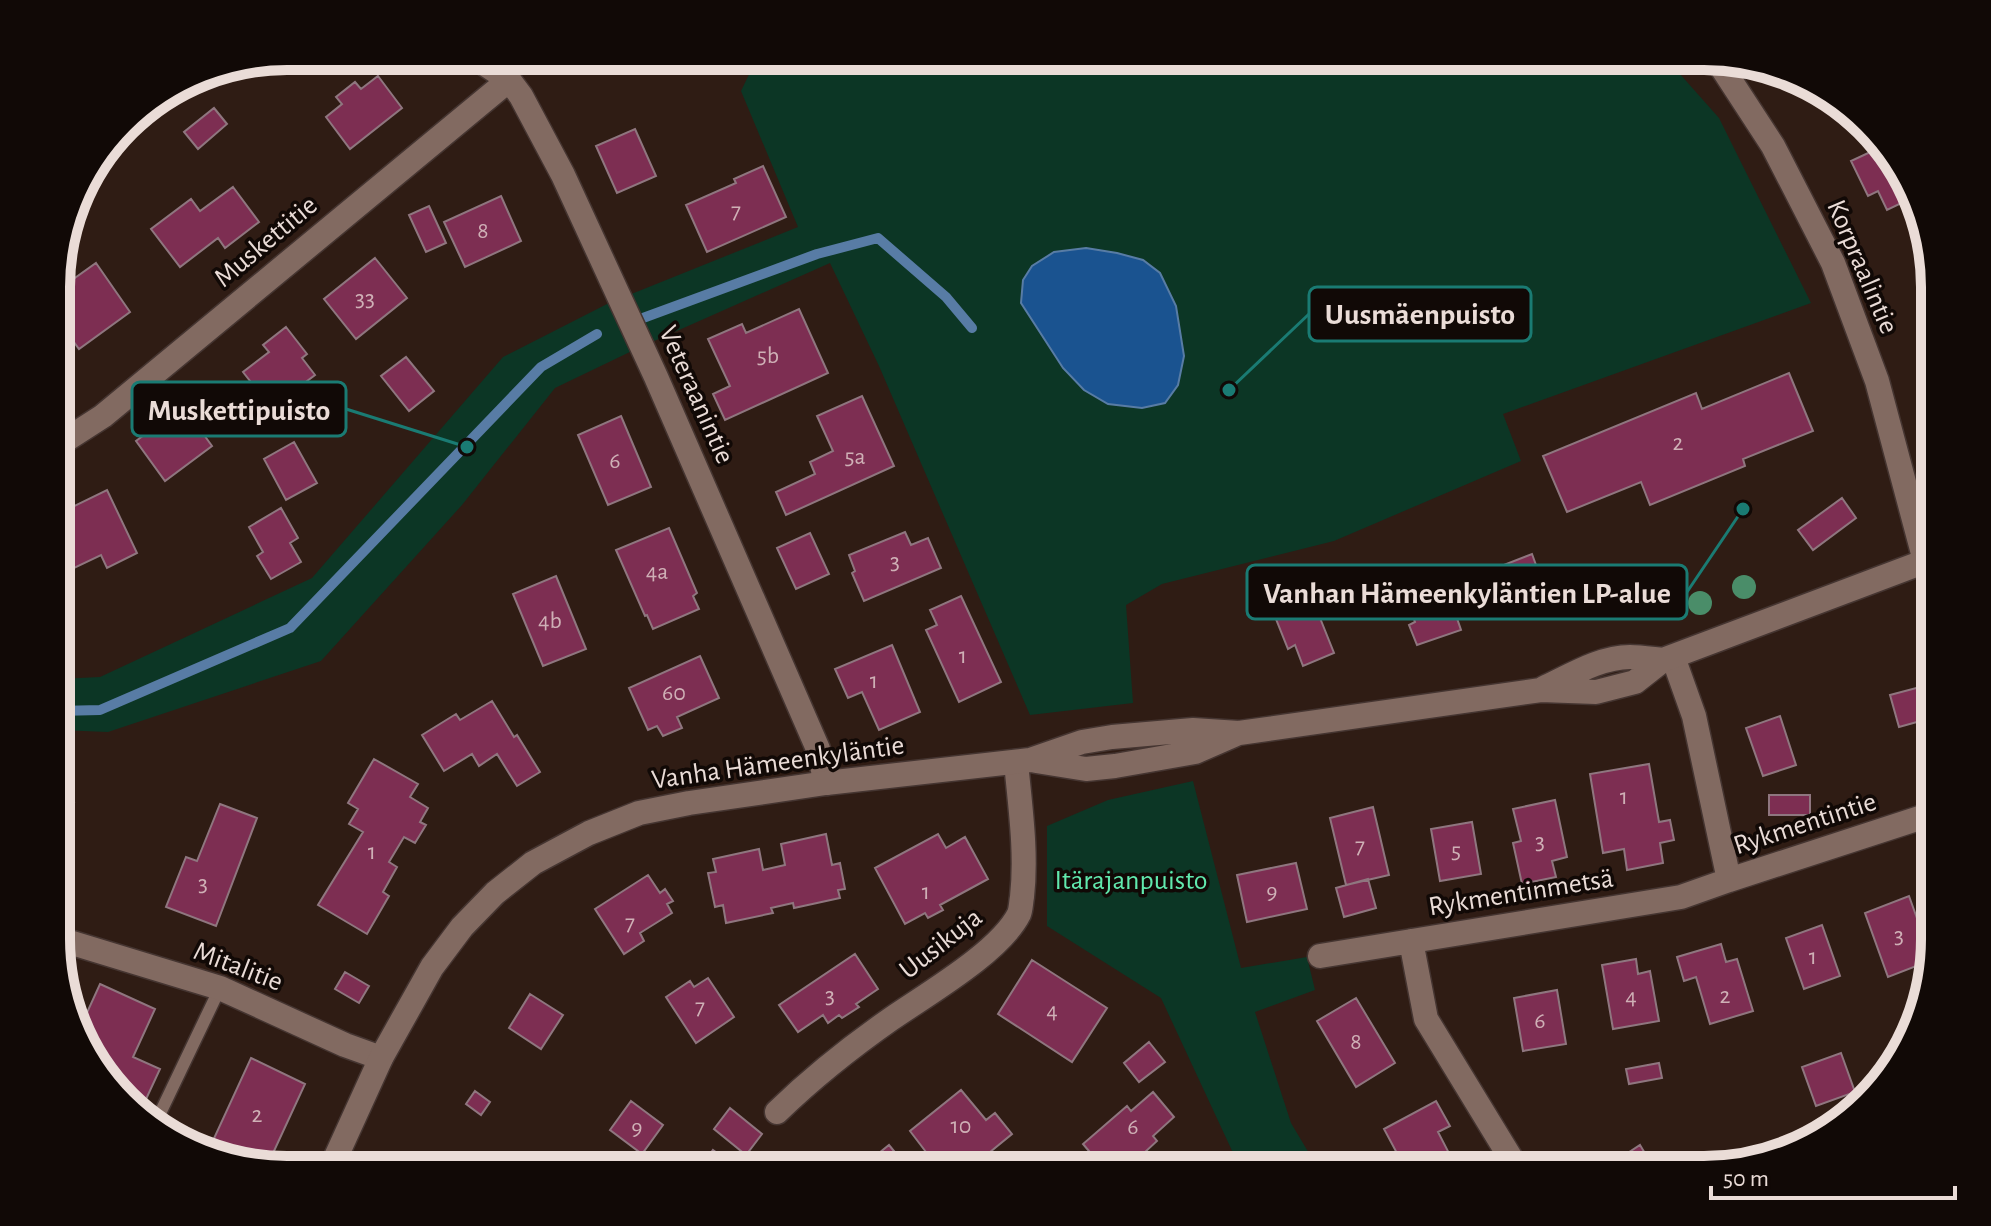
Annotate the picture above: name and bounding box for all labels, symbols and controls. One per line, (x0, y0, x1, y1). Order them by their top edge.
street label: Muskettitie (209, 191, 323, 293)
street label: Korpraalintie (1821, 196, 1903, 338)
house number: 7 (731, 199, 741, 223)
house number: 8 (477, 219, 489, 243)
house number: 33 (355, 287, 375, 311)
callout: Uusmäenpuisto (1309, 287, 1531, 341)
text: Uusmäenpuisto (1325, 300, 1515, 330)
street label: Veteraanintie (653, 322, 739, 468)
house number: 5b (757, 344, 779, 368)
callout: Muskettipuisto (132, 382, 346, 436)
text: Muskettipuisto (148, 396, 330, 426)
house number: 2 (1673, 431, 1684, 455)
house number: 5a (844, 445, 866, 469)
house number: 6 (609, 449, 621, 473)
house number: 3 (890, 550, 900, 574)
house number: 4a (646, 560, 668, 584)
callout: Vanhan Hämeenkyläntien LP-alue (1247, 565, 1687, 619)
text: Vanhan Hämeenkyläntien LP-alue (1263, 579, 1671, 609)
house number: 4b (538, 609, 562, 633)
house number: 1 (959, 644, 967, 668)
house number: 1 (870, 669, 878, 693)
house number: 60 (662, 681, 686, 705)
street label: Vanha Hämeenkyläntie (650, 731, 906, 795)
house number: 1 (1620, 785, 1628, 809)
street label: Rykmentintie (1730, 788, 1880, 860)
house number: 3 (1535, 830, 1545, 854)
house number: 7 (1355, 834, 1365, 858)
house number: 5 (1451, 839, 1461, 863)
house number: 1 (368, 840, 376, 864)
street label: Rykmentinmetsä (1427, 865, 1616, 921)
park label: Itärajanpuisto (1055, 867, 1208, 895)
house number: 3 (198, 872, 208, 896)
house number: 1 (922, 880, 930, 904)
house number: 9 (1266, 880, 1278, 904)
street label: Uusikuja (894, 903, 988, 985)
house number: 7 (625, 911, 635, 935)
house number: 3 (1894, 924, 1904, 948)
street label: Mitalitie (190, 937, 286, 997)
house number: 1 (1809, 945, 1817, 969)
house number: 3 (825, 984, 835, 1008)
house number: 2 (1720, 984, 1731, 1008)
house number: 4 (1625, 985, 1637, 1009)
house number: 7 (695, 995, 705, 1019)
house number: 4 (1046, 999, 1058, 1023)
house number: 6 (1534, 1009, 1546, 1033)
house number: 8 (1350, 1030, 1362, 1054)
house number: 2 (252, 1103, 263, 1127)
house number: 10 (951, 1114, 971, 1138)
house number: 6 (1127, 1115, 1139, 1139)
house number: 9 (631, 1116, 643, 1140)
scale bar (1711, 1150, 1955, 1200)
text: 50 m (1723, 1167, 1769, 1191)

